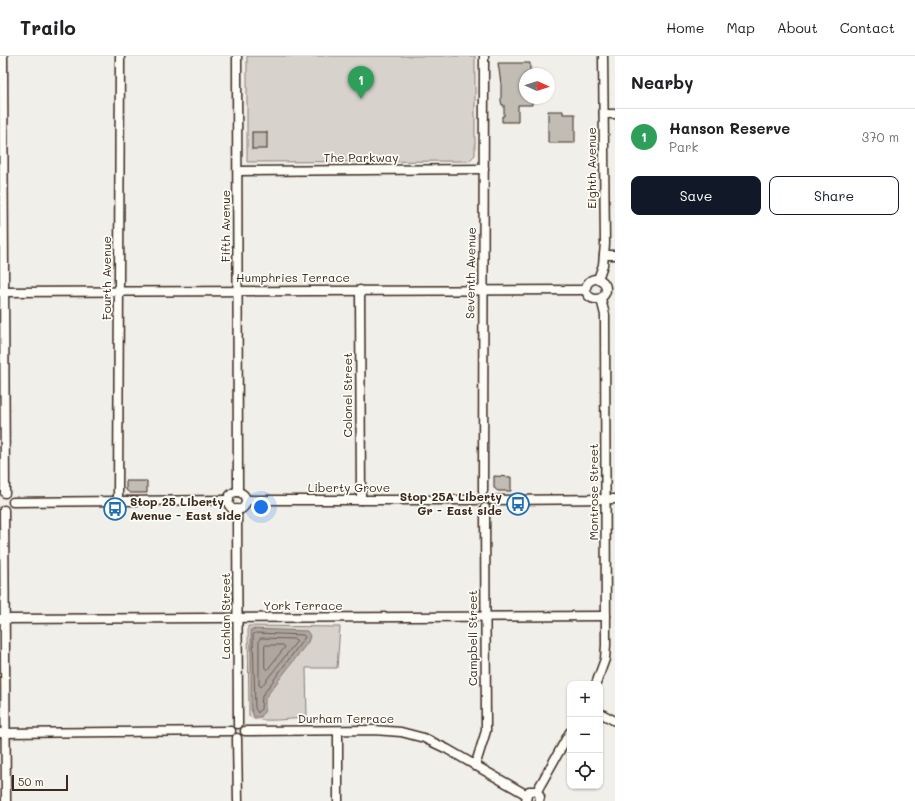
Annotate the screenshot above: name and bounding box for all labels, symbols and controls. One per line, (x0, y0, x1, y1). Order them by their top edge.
text: Trailo (20, 15, 76, 40)
text: Home (666, 18, 704, 37)
text: Map (726, 18, 755, 37)
text: About (777, 18, 818, 37)
text: Contact (840, 18, 895, 37)
pin: 1 (348, 66, 374, 99)
north arrow (519, 68, 555, 104)
text: Nearby (631, 71, 693, 93)
text: Hanson Reserve (669, 118, 790, 138)
street label: Eighth Avenue (583, 127, 599, 209)
text: 1 (641, 128, 647, 145)
text: 370 m (862, 128, 899, 145)
text: Park (669, 138, 698, 155)
street label: The Parkway (324, 149, 398, 165)
button: Save (631, 176, 761, 215)
button: Share (769, 176, 899, 215)
street label: Fifth Avenue (217, 190, 233, 262)
street label: Seventh Avenue (461, 227, 479, 319)
street label: Fourth Avenue (98, 236, 114, 320)
street label: Humphries Terrace (236, 269, 350, 285)
street label: Colonel Street (339, 353, 355, 437)
street label: Montrose Street (585, 443, 601, 541)
street label: Liberty Grove (308, 479, 390, 495)
place label: Stop 25A Liberty Gr - East side (400, 488, 502, 518)
bus stop icon: Stop 25A Liberty Gr - East side (505, 491, 531, 517)
place label: Stop 25 Liberty Avenue - East side (130, 493, 241, 523)
bus stop icon: Stop 25 Liberty Avenue - East side (102, 496, 128, 522)
your location (251, 497, 271, 517)
street label: Lachlan Street (217, 573, 233, 659)
street label: Campbell Street (464, 590, 480, 686)
street label: York Terrace (263, 597, 343, 613)
map controls (567, 681, 603, 789)
button: + (567, 681, 603, 717)
street label: Durham Terrace (298, 710, 394, 726)
button: − (567, 717, 603, 753)
button: locate (567, 753, 603, 789)
scale bar (12, 773, 68, 792)
text: 50 m (18, 774, 44, 789)

